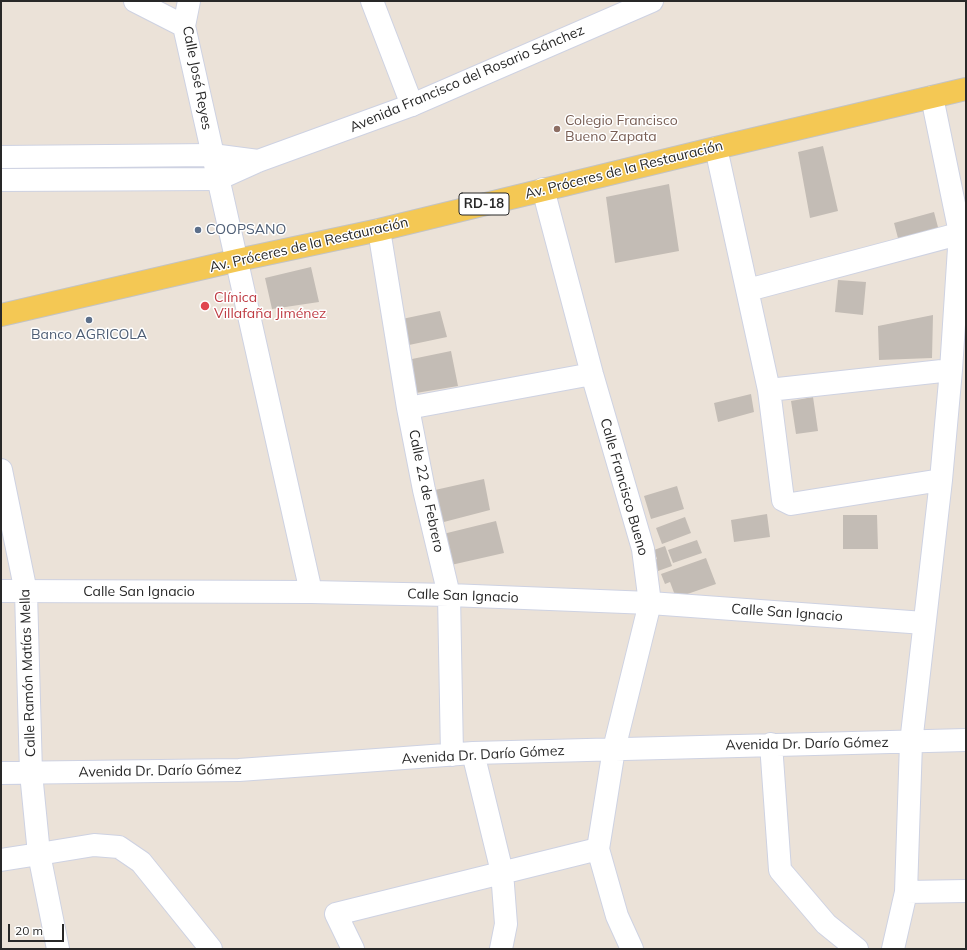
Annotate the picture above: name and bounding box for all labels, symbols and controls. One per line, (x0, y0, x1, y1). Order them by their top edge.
street label: Avenida Francisco del Rosario Sánchez (347, 22, 587, 136)
street label: Calle José Reyes (179, 25, 215, 131)
place label: Colegio Francisco Bueno Zapata (565, 113, 678, 146)
marker: Colegio Francisco Bueno Zapata (552, 124, 562, 134)
street label: Av. Próceres de la Restauración (523, 137, 725, 203)
road number: RD-18 (459, 193, 509, 215)
street label: Av. Próceres de la Restauración (208, 214, 410, 276)
place label: COOPSANO (206, 222, 286, 238)
marker: COOPSANO (193, 225, 203, 235)
place label: Clínica Villafaña Jiménez (214, 290, 326, 322)
marker: Clínica Villafaña Jiménez (199, 300, 211, 312)
marker: Banco AGRICOLA (84, 315, 94, 325)
place label: Banco AGRICOLA (31, 327, 147, 343)
street label: Calle Francisco Bueno (596, 416, 652, 558)
street label: Calle 22 de Febrero (405, 428, 447, 554)
street label: Calle San Ignacio (83, 584, 195, 600)
street label: Calle San Ignacio (407, 586, 519, 606)
street label: Calle Ramón Matías Mella (17, 589, 39, 757)
street label: Calle San Ignacio (731, 601, 843, 625)
street label: Avenida Dr. Darío Gómez (725, 734, 889, 754)
street label: Avenida Dr. Darío Gómez (401, 742, 565, 768)
street label: Avenida Dr. Darío Gómez (78, 761, 242, 781)
scale bar (10, 916, 66, 942)
text: 20 m (15, 923, 43, 938)

